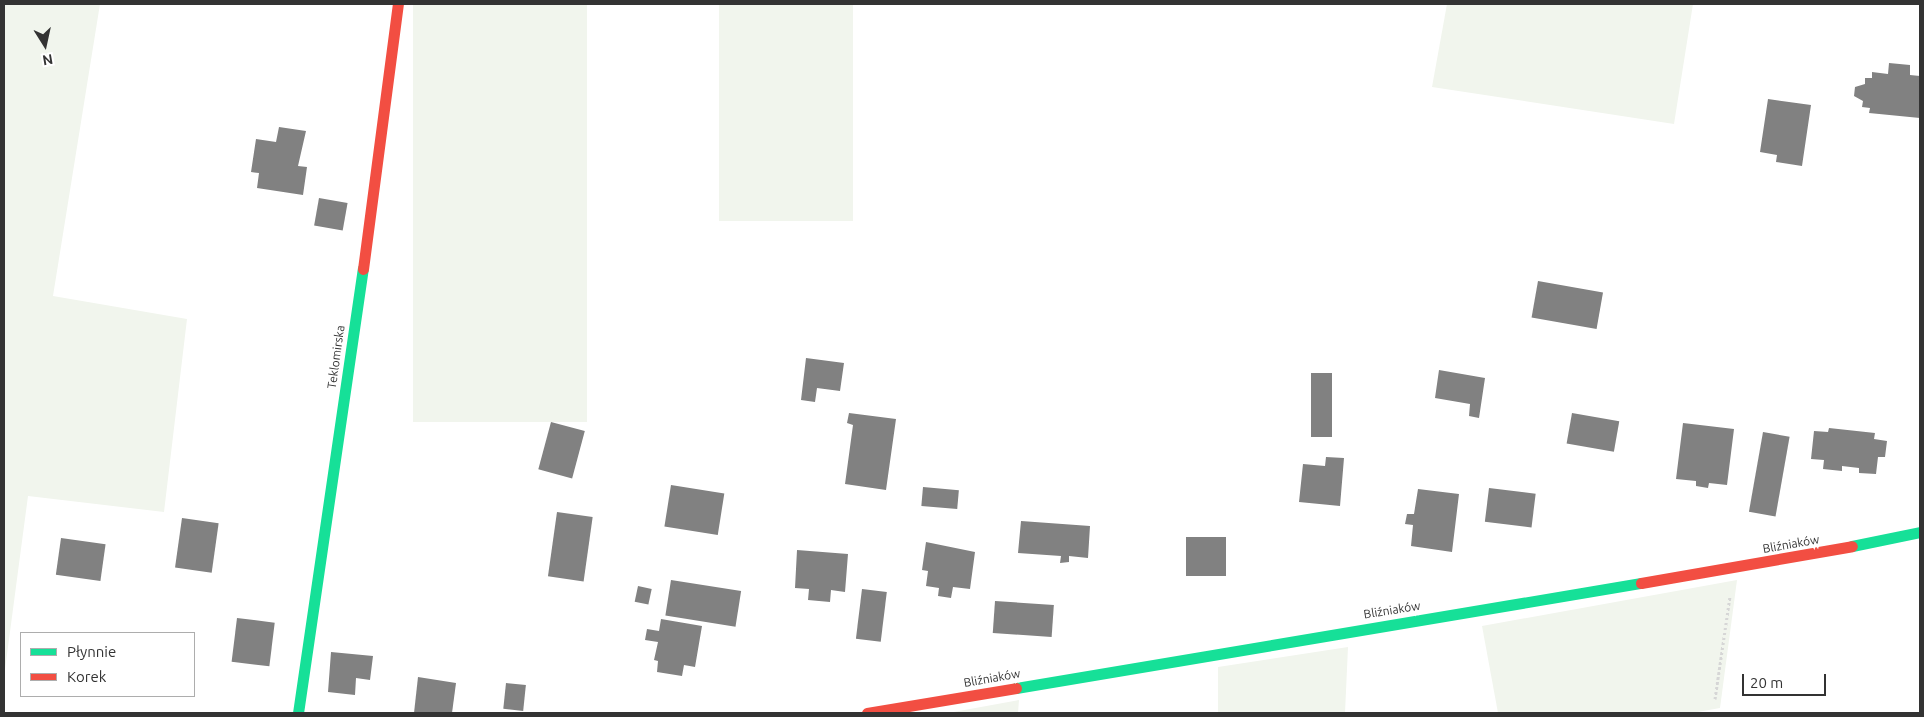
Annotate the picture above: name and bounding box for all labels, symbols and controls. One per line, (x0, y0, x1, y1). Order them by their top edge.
north arrow (20, 20, 70, 70)
text: N (41, 51, 54, 69)
street label: Teklomirska (324, 324, 348, 390)
street label: Bliźniaków (1762, 532, 1820, 556)
street label: Bliźniaków (1363, 598, 1421, 622)
legend (20, 632, 195, 697)
text: Płynnie (67, 643, 116, 660)
scale bar (1744, 664, 1828, 696)
street label: Bliźniaków (963, 666, 1021, 690)
text: Korek (67, 668, 106, 685)
text: 20 m (1750, 674, 1783, 691)

